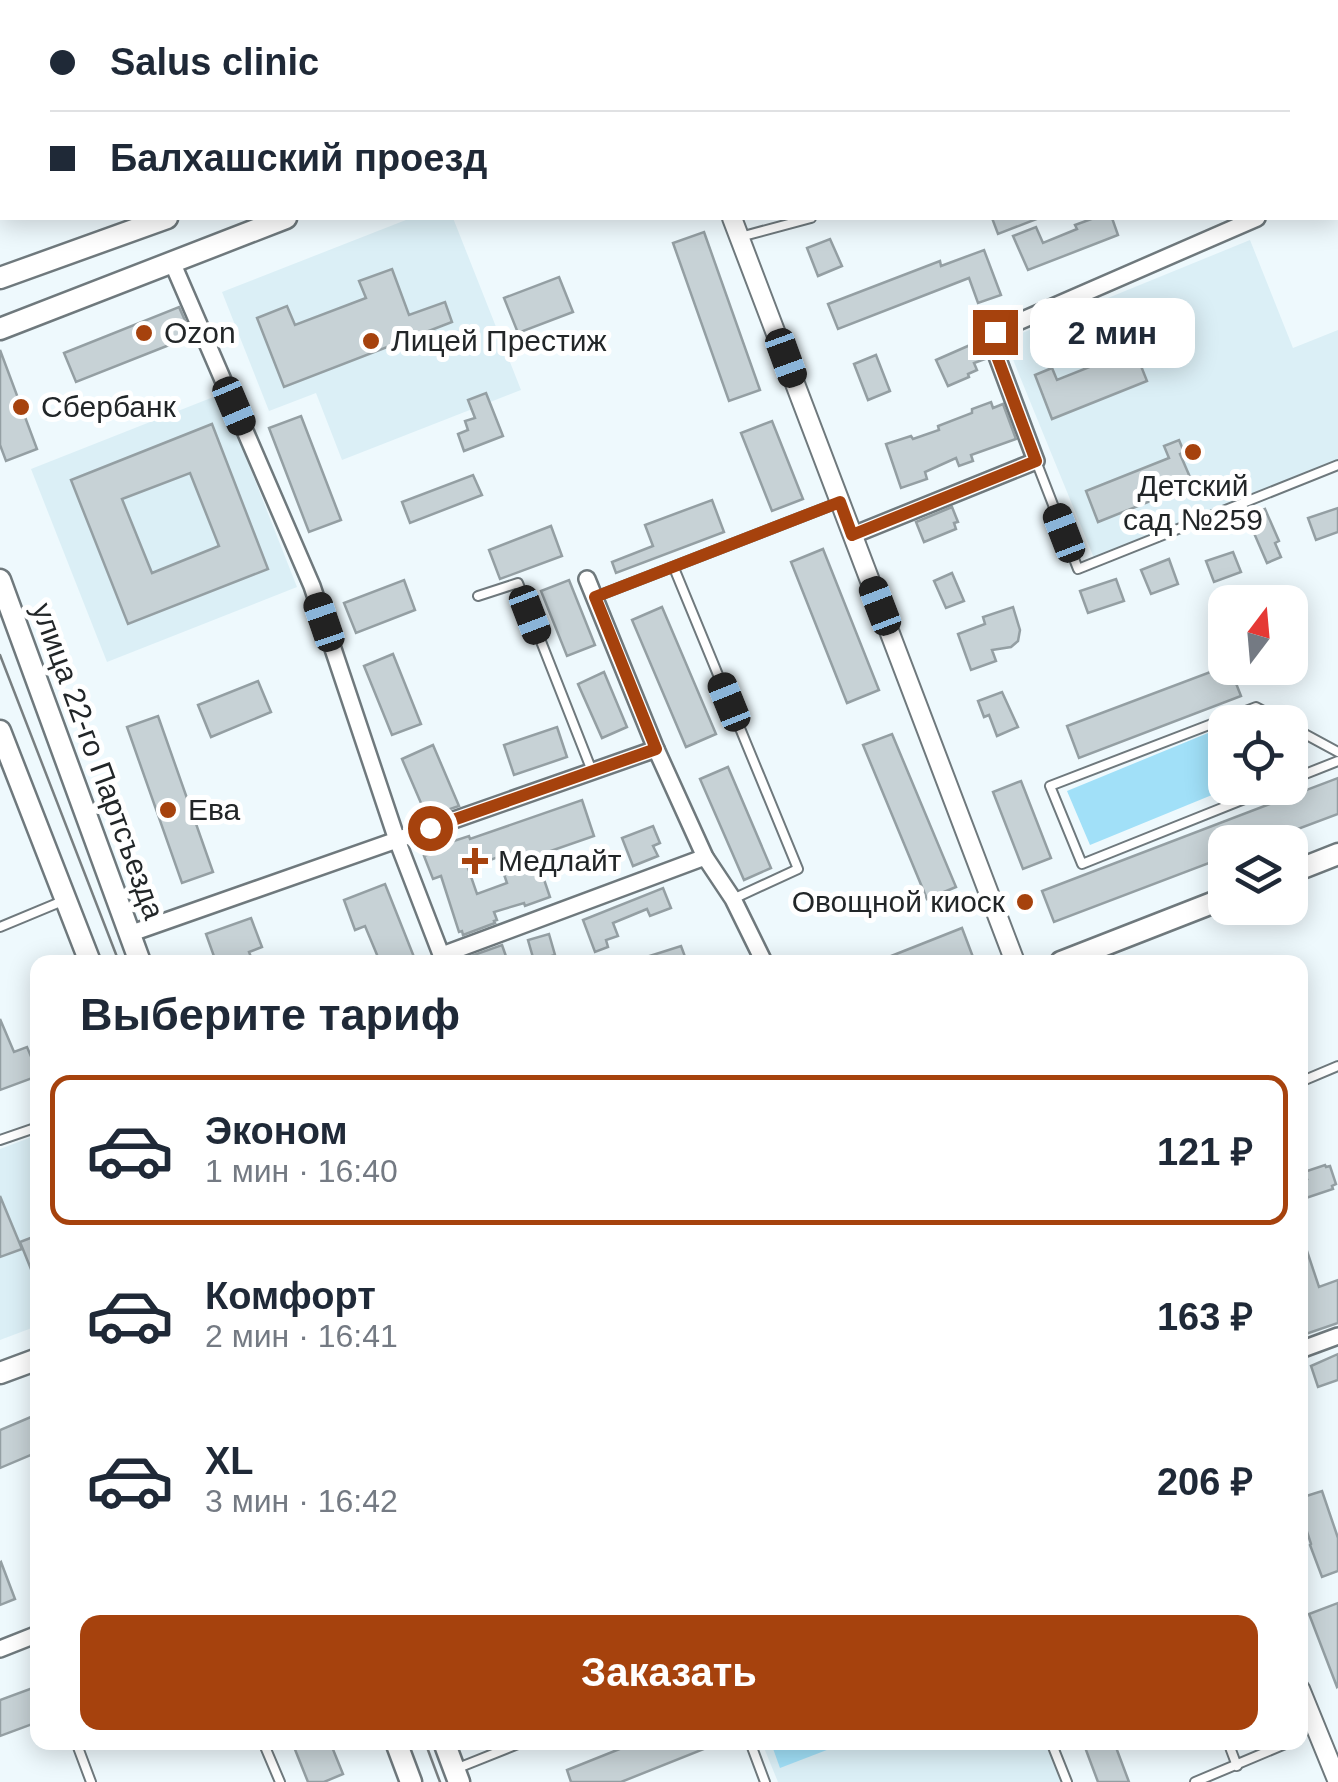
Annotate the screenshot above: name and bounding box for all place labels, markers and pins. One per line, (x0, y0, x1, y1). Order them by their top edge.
place label: Ozon (164, 316, 236, 349)
marker: Ozon (133, 322, 155, 344)
place label: Лицей Престиж (391, 324, 607, 357)
marker: Лицей Престиж (360, 330, 382, 352)
place label: Сбербанк (41, 390, 177, 423)
marker: Сбербанк (10, 396, 32, 418)
marker: Детский сад №259 (1182, 441, 1204, 463)
place label: Детский сад №259 (1123, 469, 1263, 536)
place label: Ева (188, 793, 241, 826)
marker: Ева (157, 799, 179, 821)
place label: Медлайт (498, 844, 622, 877)
marker: Медлайт (462, 848, 488, 874)
place label: Овощной киоск (792, 885, 1006, 918)
marker: Овощной киоск (1014, 891, 1036, 913)

